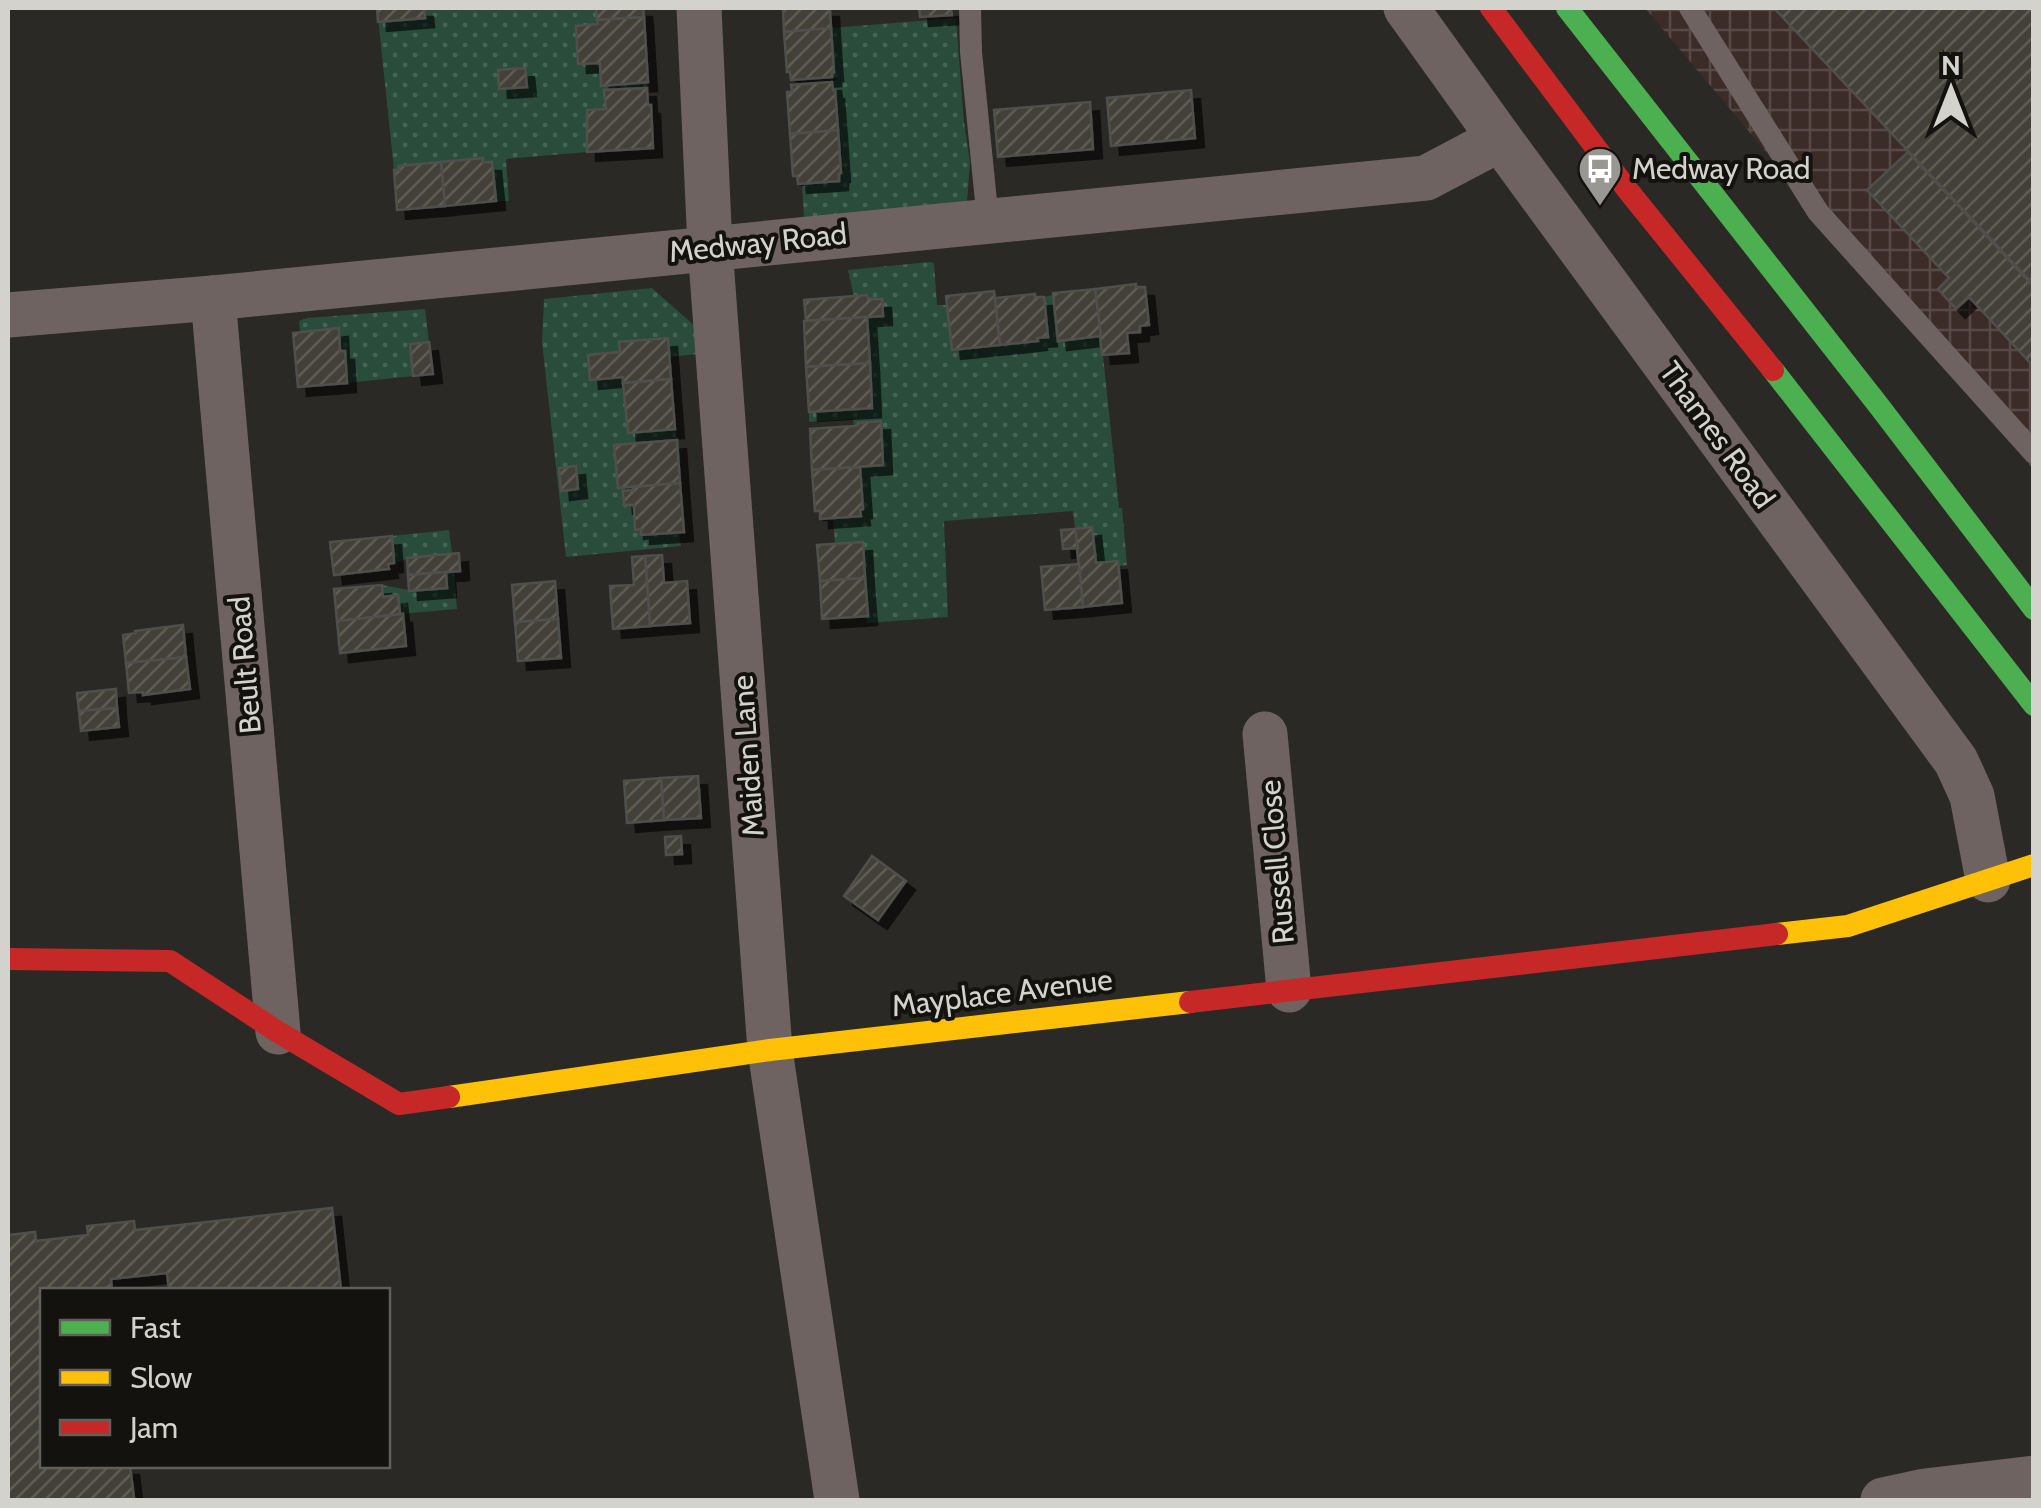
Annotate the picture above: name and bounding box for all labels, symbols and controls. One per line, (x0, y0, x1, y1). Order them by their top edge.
north arrow (1901, 40, 2001, 140)
text: N (1941, 48, 1961, 82)
bus stop icon: Medway Road (1577, 146, 1623, 207)
place label: Medway Road (1632, 150, 1810, 187)
street label: Medway Road (667, 215, 849, 270)
street label: Thames Road (1652, 354, 1783, 515)
street label: Beult Road (220, 595, 269, 735)
street label: Maiden Lane (723, 674, 772, 838)
street label: Russell Close (1251, 779, 1302, 945)
street label: Mayplace Avenue (890, 961, 1114, 1024)
legend (40, 1288, 390, 1468)
text: Fast (130, 1309, 181, 1346)
text: Slow (130, 1359, 193, 1396)
text: Jam (129, 1409, 178, 1446)

